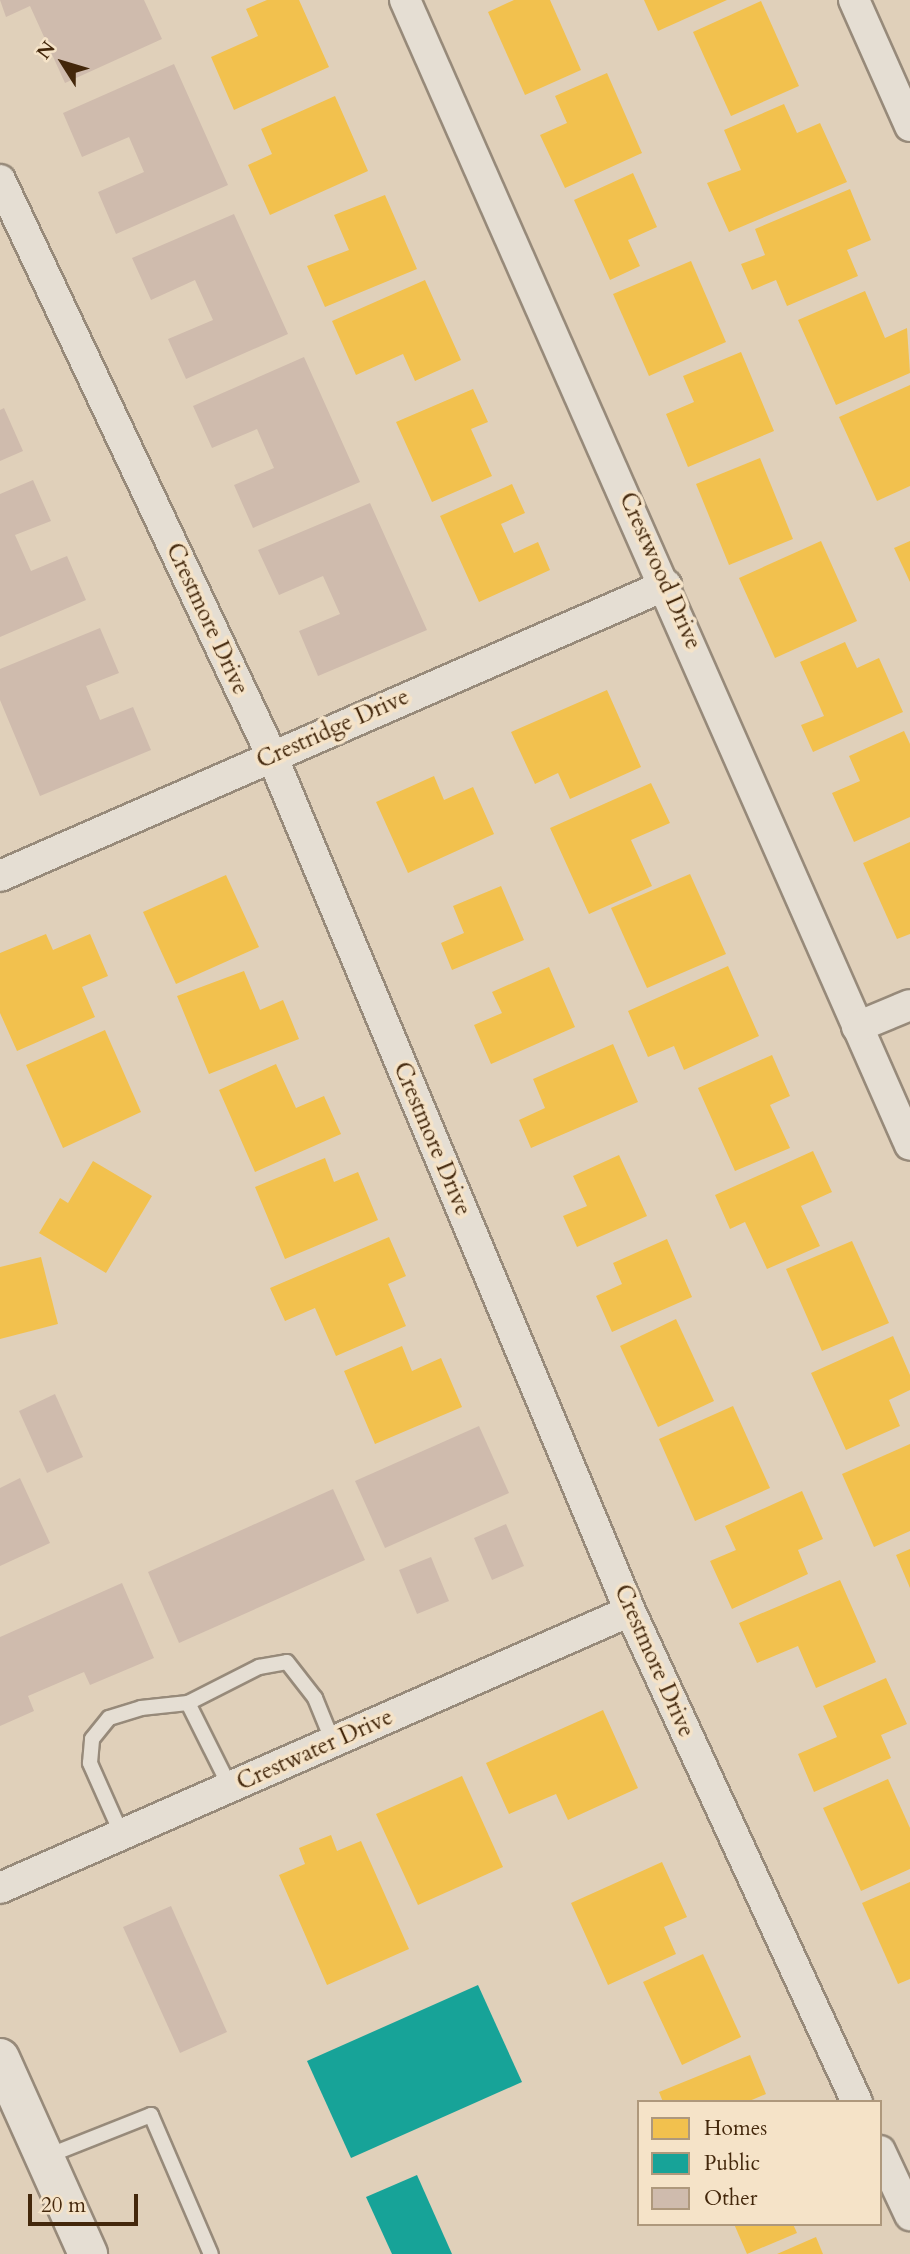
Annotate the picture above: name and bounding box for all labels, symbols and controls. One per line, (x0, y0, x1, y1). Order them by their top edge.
north arrow (28, 28, 98, 98)
text: N (31, 36, 62, 65)
street label: Crestwood Drive (613, 488, 707, 654)
street label: Crestmore Drive (160, 539, 254, 699)
street label: Crestridge Drive (253, 683, 413, 775)
street label: Crestmore Drive (387, 1058, 477, 1220)
street label: Crestmore Drive (608, 1581, 700, 1741)
street label: Crestwater Drive (233, 1703, 397, 1797)
legend (637, 2100, 882, 2226)
text: Homes (704, 2114, 767, 2143)
text: Public (704, 2149, 760, 2178)
scale bar (32, 2180, 142, 2224)
text: Other (704, 2184, 758, 2213)
text: 20 m (41, 2191, 86, 2220)

